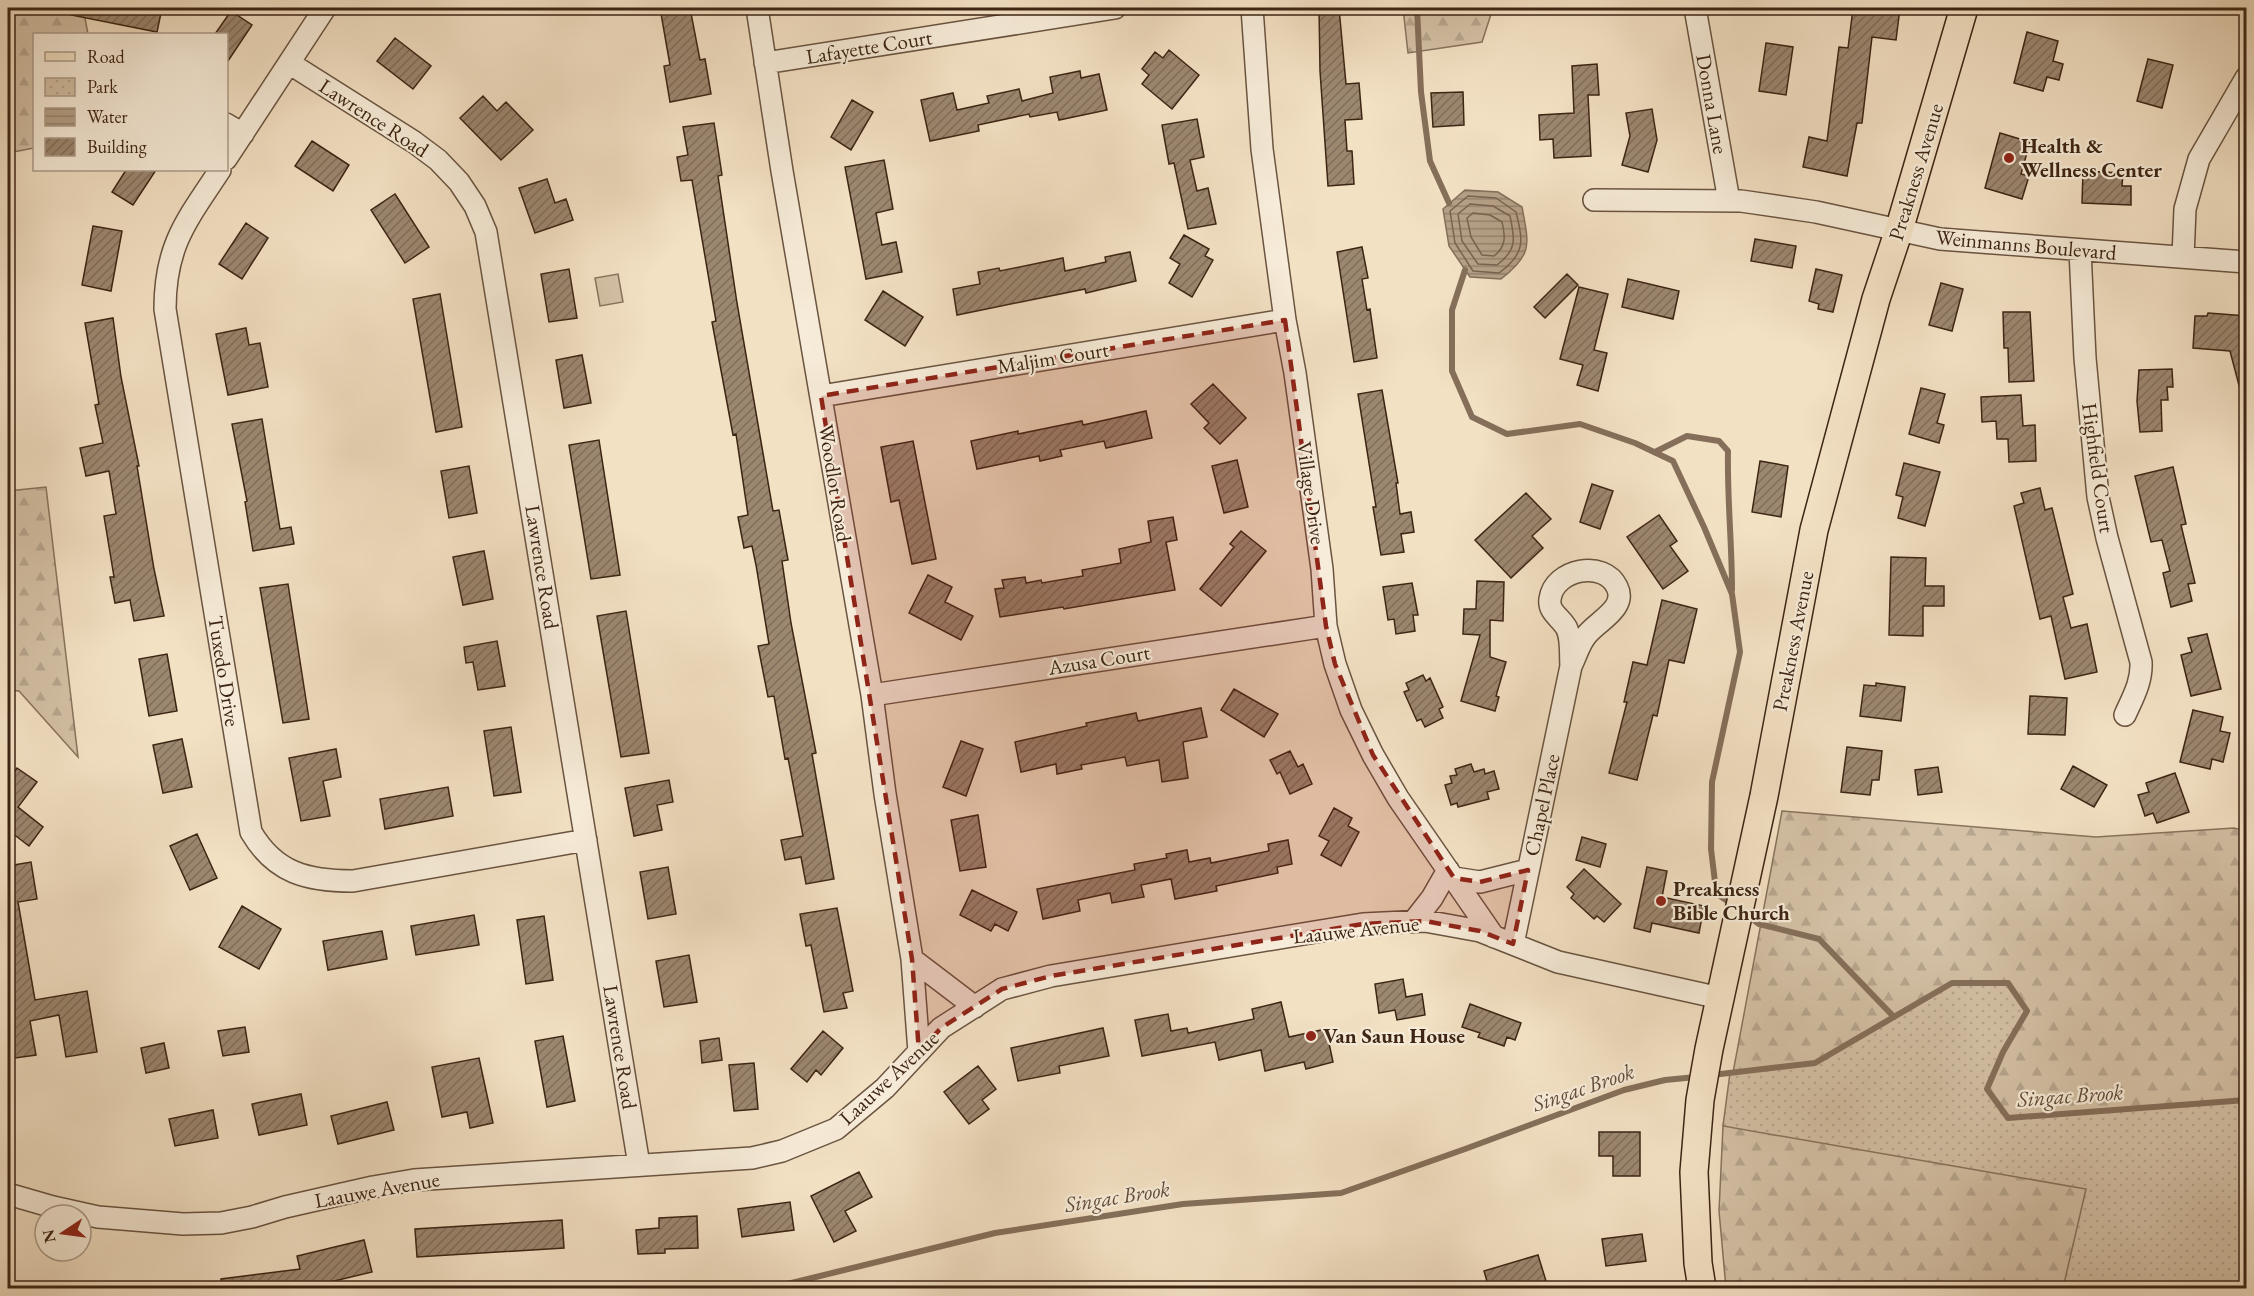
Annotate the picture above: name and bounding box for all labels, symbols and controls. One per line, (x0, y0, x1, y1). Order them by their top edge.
street label: Lafayette Court (804, 23, 934, 70)
legend (33, 33, 228, 171)
text: Road (87, 45, 126, 68)
street label: Donna Lane (1690, 52, 1735, 156)
street label: Lawrence Road (314, 72, 435, 163)
text: Park (87, 75, 118, 98)
street label: Preakness Avenue (1882, 100, 1949, 244)
text: Water (87, 105, 128, 128)
place label: Health & Wellness Center (2021, 132, 2162, 183)
text: Building (87, 135, 147, 158)
marker: Health & Wellness Center (2002, 151, 2016, 165)
street label: Weinmanns Boulevard (1935, 223, 2118, 266)
street label: Maljim Court (995, 335, 1111, 380)
street label: Highfield Court (2076, 401, 2121, 535)
street label: Woodlot Road (813, 422, 858, 544)
street label: Village Drive (1291, 440, 1332, 546)
street label: Lawrence Road (519, 503, 566, 631)
street label: Preakness Avenue (1766, 568, 1819, 713)
street label: Tuxedo Drive (202, 614, 247, 728)
street label: Azusa Court (1045, 638, 1152, 681)
street label: Chapel Place (1518, 751, 1566, 858)
place label: Preakness Bible Church (1673, 875, 1790, 926)
marker: Preakness Bible Church (1654, 894, 1668, 908)
street label: Laauwe Avenue (1292, 909, 1420, 950)
street label: Lawrence Road (597, 983, 644, 1111)
place label: Van Saun House (1323, 1022, 1465, 1049)
street label: Laauwe Avenue (833, 1025, 944, 1131)
marker: Van Saun House (1304, 1029, 1318, 1043)
water label: Singac Brook (1527, 1057, 1638, 1119)
water label: Singac Brook (2015, 1077, 2124, 1114)
street label: Laauwe Avenue (312, 1165, 442, 1214)
water label: Singac Brook (1061, 1174, 1172, 1219)
north arrow (33, 1203, 93, 1263)
text: N (37, 1228, 61, 1245)

